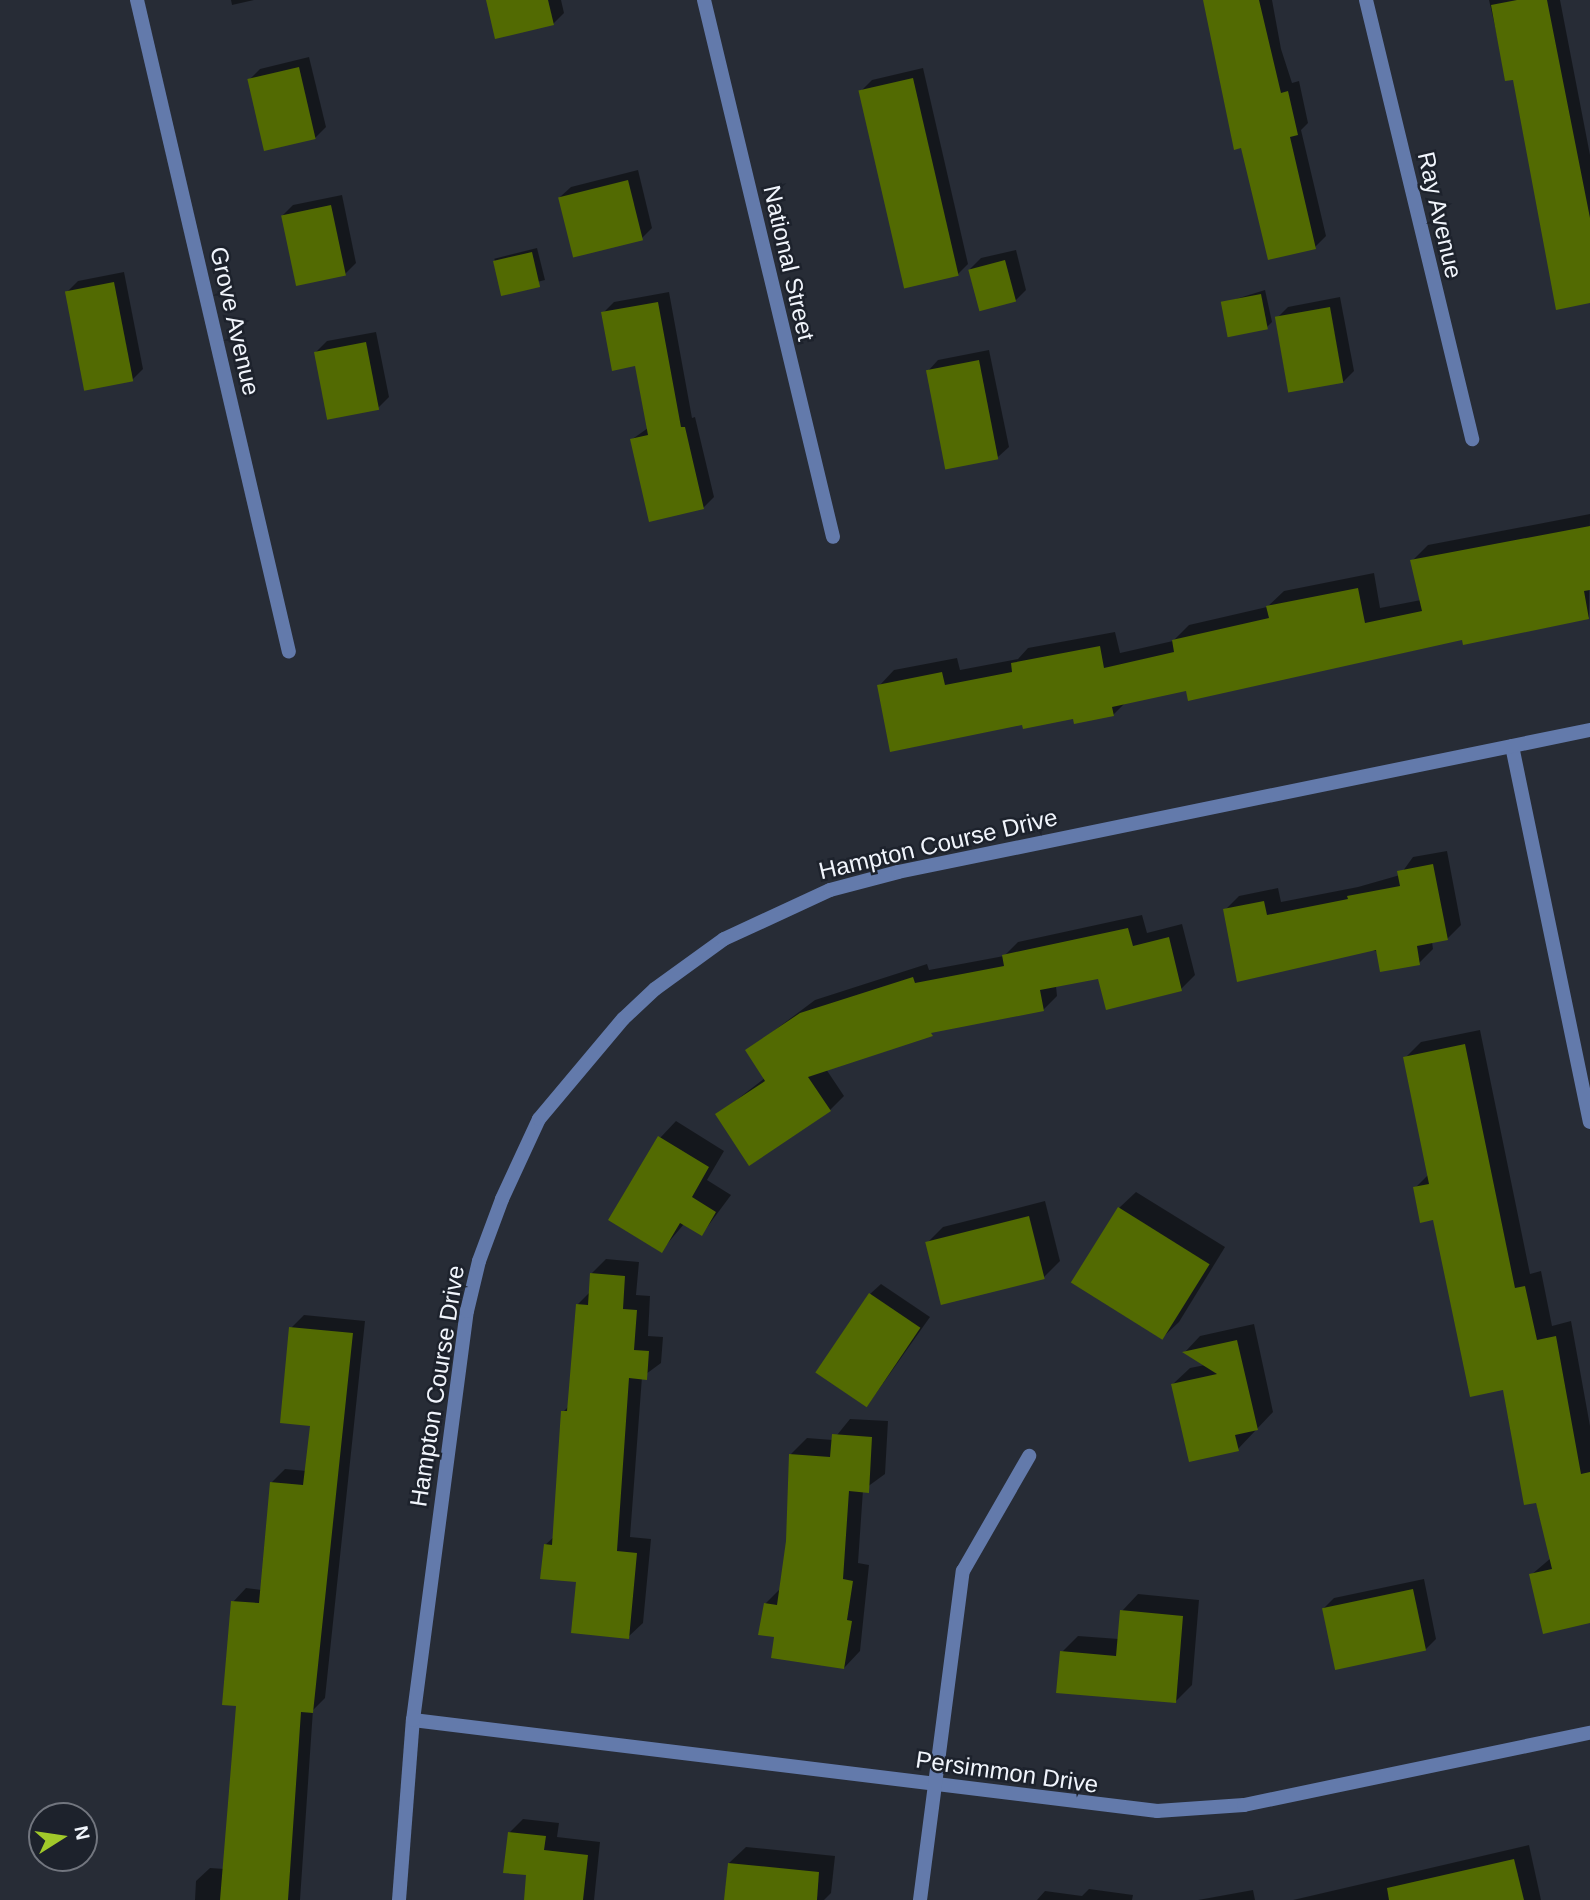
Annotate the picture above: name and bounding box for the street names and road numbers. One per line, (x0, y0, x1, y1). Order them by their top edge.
street label: Ray Avenue (1411, 148, 1469, 282)
street label: National Street (757, 182, 821, 344)
street label: Grove Avenue (204, 243, 266, 399)
street label: Hampton Course Drive (816, 803, 1060, 885)
street label: Hampton Course Drive (404, 1263, 470, 1509)
street label: Persimmon Drive (914, 1745, 1100, 1799)

